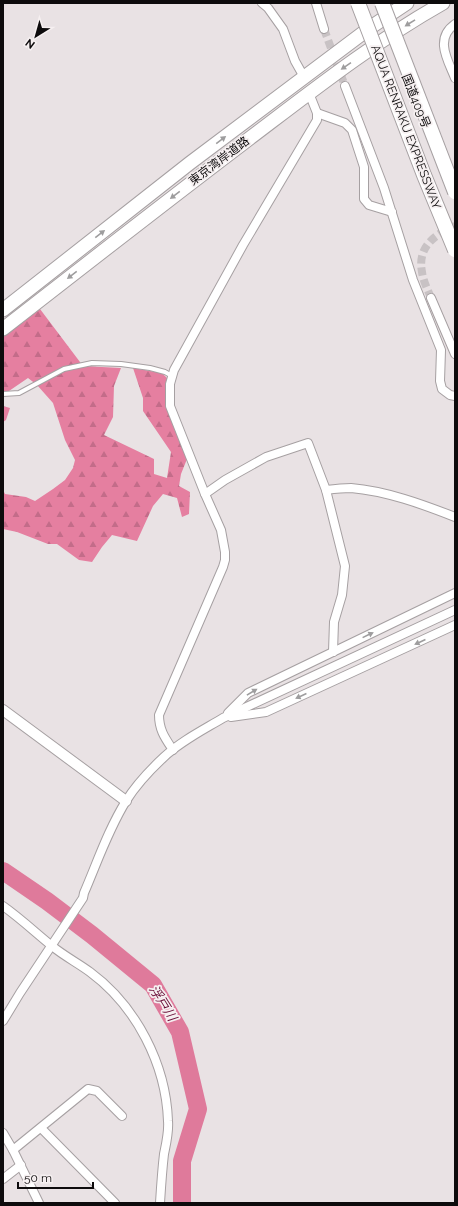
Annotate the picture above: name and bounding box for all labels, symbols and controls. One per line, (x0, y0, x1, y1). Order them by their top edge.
north arrow (16, 16, 56, 56)
one-way arrow (404, 20, 416, 27)
text: N (23, 36, 38, 51)
street label: AQUA RENRAKU EXPRESSWAY (368, 43, 444, 211)
one-way arrow (340, 63, 352, 70)
street label: 国道409号 (399, 72, 433, 130)
street label: 東京湾岸道路 (186, 134, 252, 188)
one-way arrow (215, 136, 226, 144)
one-way arrow (169, 191, 180, 199)
one-way arrow (94, 230, 105, 239)
one-way arrow (66, 270, 77, 279)
one-way arrow (362, 632, 374, 638)
one-way arrow (414, 639, 425, 645)
one-way arrow (246, 689, 258, 696)
one-way arrow (296, 693, 307, 699)
water label: 浮戸川 (146, 982, 181, 1025)
scale bar (18, 1164, 93, 1190)
text: 50 m (24, 1171, 52, 1185)

